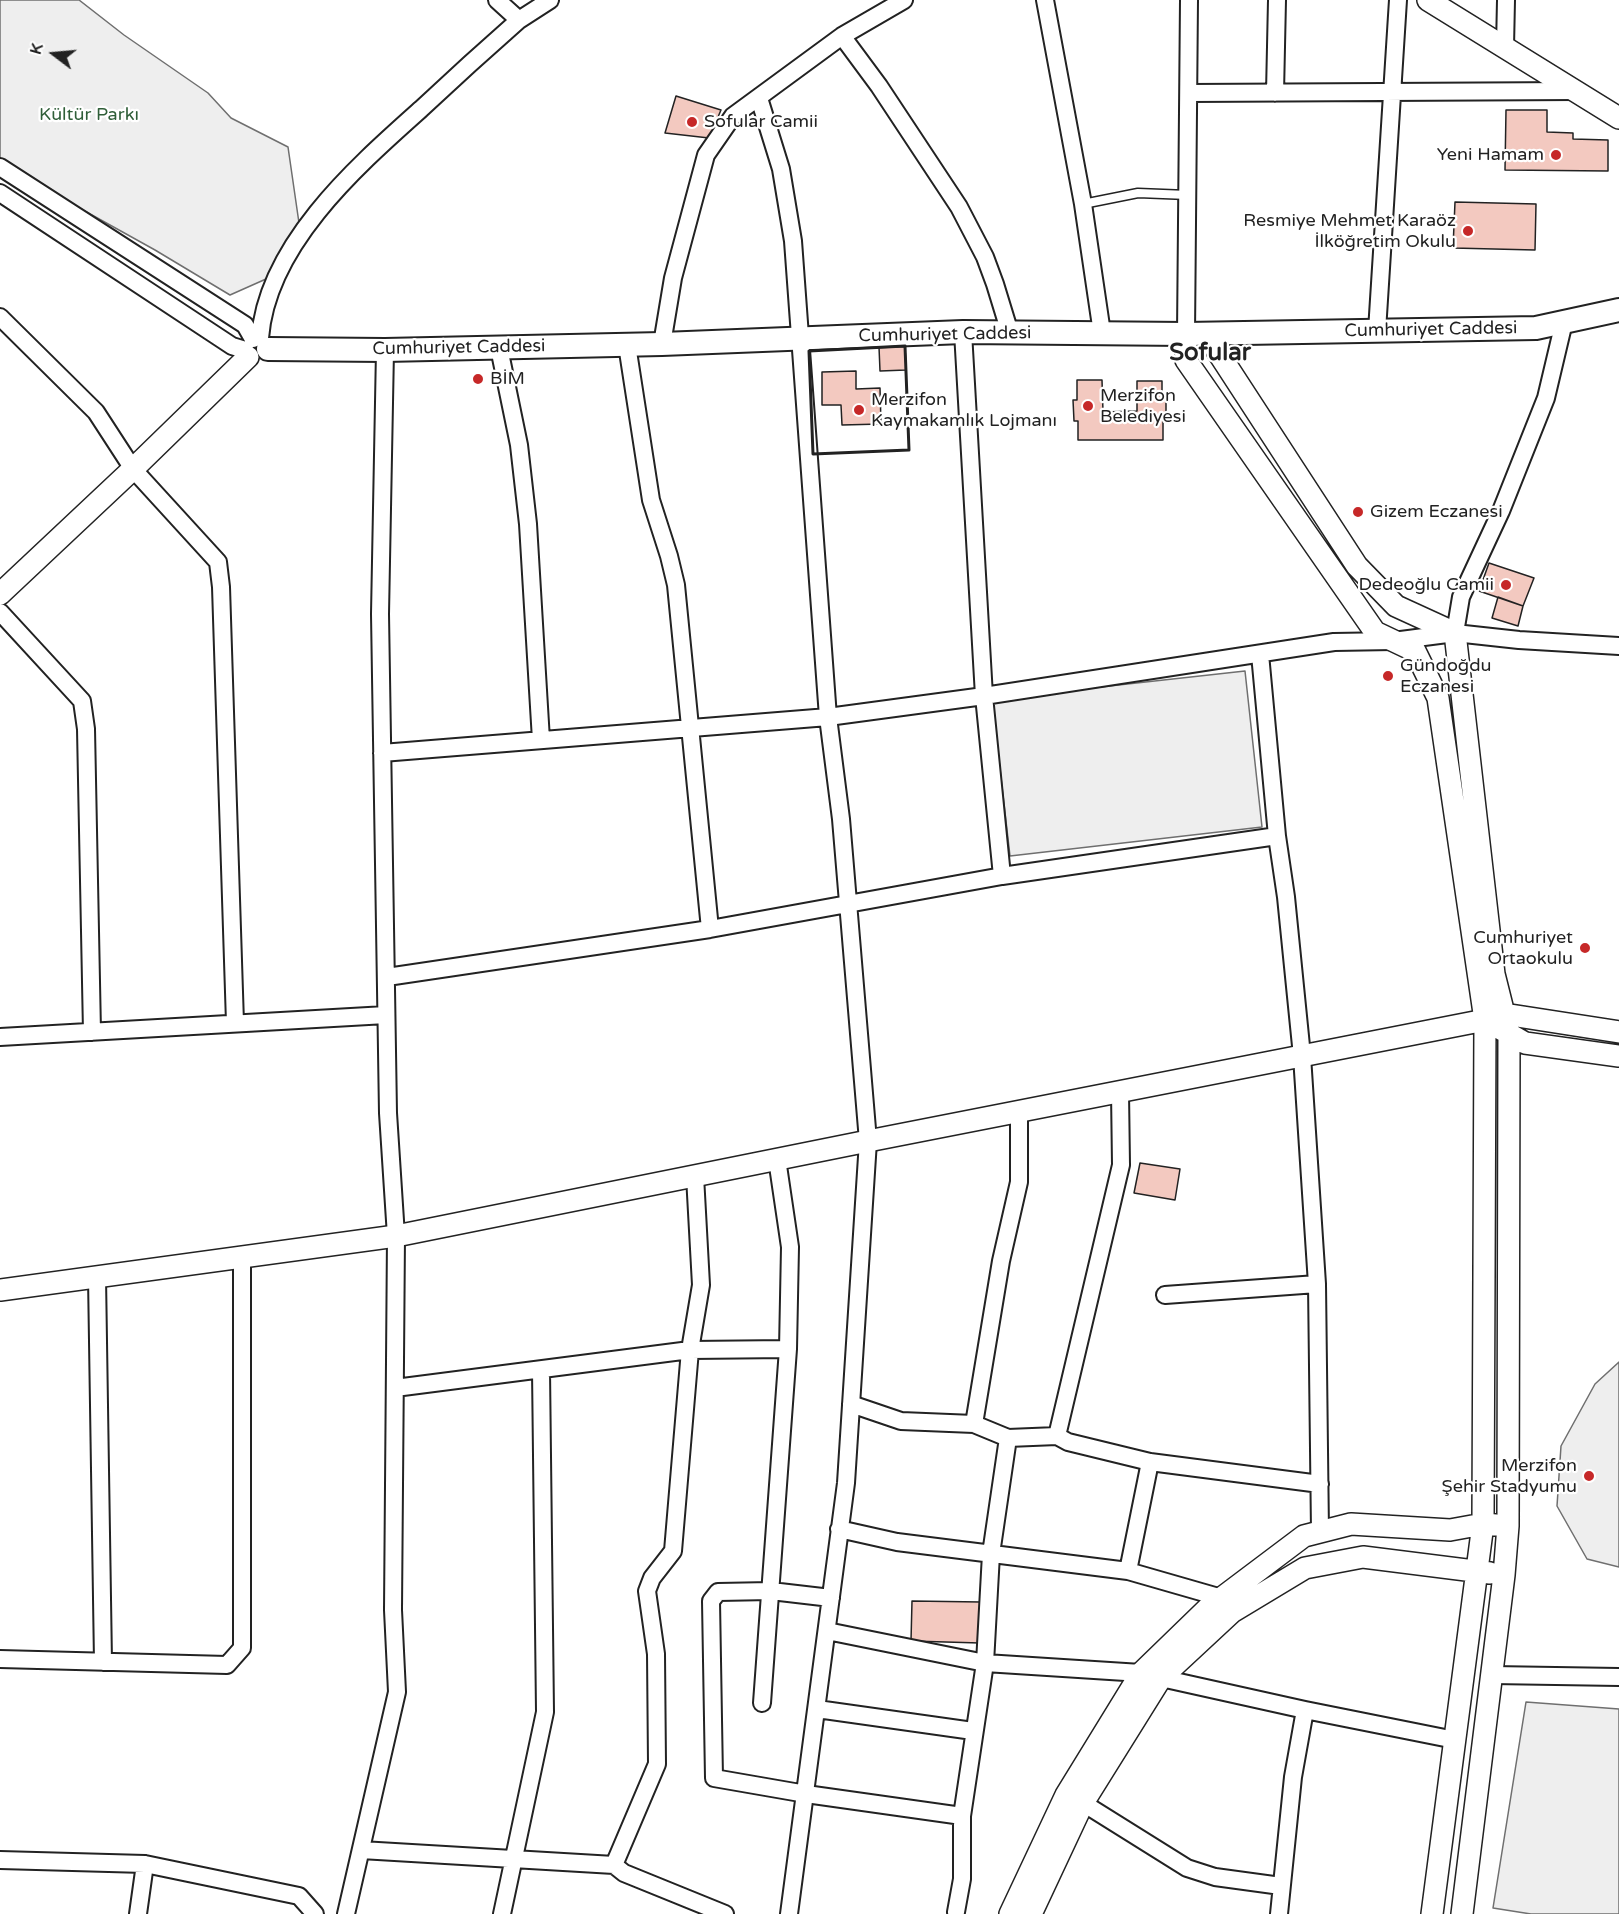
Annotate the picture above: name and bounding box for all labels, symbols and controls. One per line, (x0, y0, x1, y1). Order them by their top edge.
north arrow (24, 24, 84, 84)
text: K (26, 41, 48, 57)
park label: Kültür Parkı (39, 104, 139, 126)
place label: Sofular Camii (704, 111, 818, 133)
marker: Sofular Camii (685, 115, 699, 129)
place label: Yeni Hamam (1437, 144, 1544, 166)
marker: Yeni Hamam (1549, 148, 1563, 162)
place label: Resmiye Mehmet Karaöz İlköğretim Okulu (1243, 210, 1456, 252)
marker: Resmiye Mehmet Karaöz İlköğretim Okulu (1461, 224, 1475, 238)
street label: Cumhuriyet Caddesi (1344, 318, 1518, 342)
street label: Cumhuriyet Caddesi (858, 323, 1032, 347)
street label: Cumhuriyet Caddesi (372, 336, 546, 360)
district label: Sofular (1169, 340, 1251, 368)
place label: BİM (490, 368, 525, 390)
marker: BİM (471, 372, 485, 386)
place label: Merzifon Belediyesi (1100, 385, 1186, 428)
place label: Merzifon Kaymakamlık Lojmanı (871, 389, 1057, 432)
marker: Merzifon Belediyesi (1081, 399, 1095, 413)
marker: Merzifon Kaymakamlık Lojmanı (852, 403, 866, 417)
place label: Gizem Eczanesi (1370, 501, 1503, 523)
marker: Gizem Eczanesi (1351, 505, 1365, 519)
place label: Dedeoğlu Camii (1359, 574, 1494, 596)
marker: Dedeoğlu Camii (1499, 578, 1513, 592)
place label: Gündoğdu Eczanesi (1400, 655, 1492, 698)
marker: Gündoğdu Eczanesi (1381, 669, 1395, 683)
place label: Cumhuriyet Ortaokulu (1473, 927, 1573, 970)
marker: Cumhuriyet Ortaokulu (1578, 941, 1592, 955)
place label: Merzifon Şehir Stadyumu (1442, 1455, 1577, 1498)
marker: Merzifon Şehir Stadyumu (1582, 1469, 1596, 1483)

